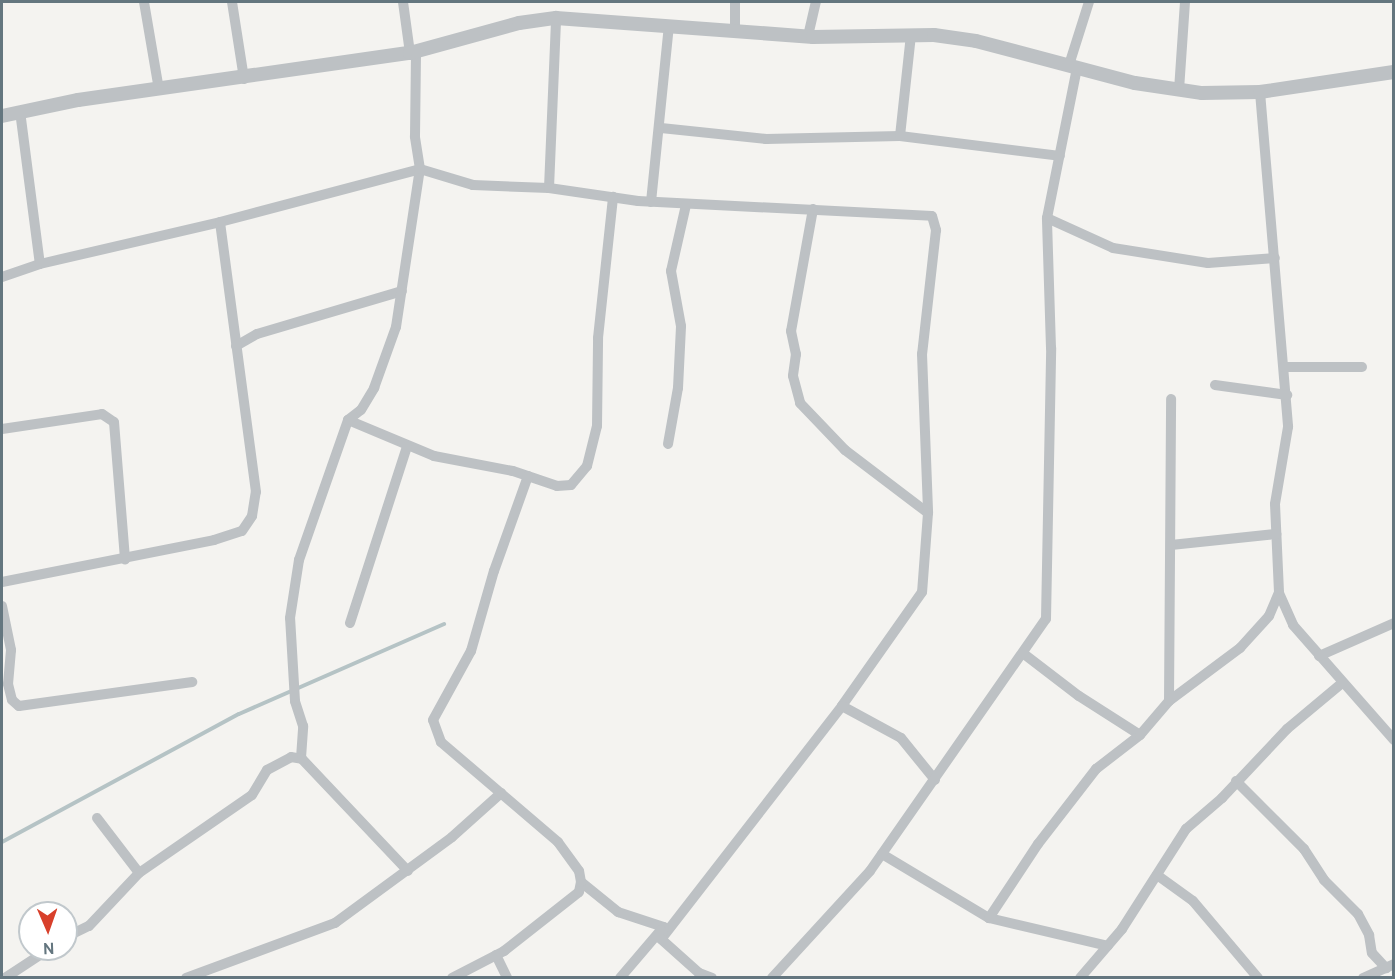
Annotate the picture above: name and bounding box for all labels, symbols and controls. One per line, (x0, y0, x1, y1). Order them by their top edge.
north arrow (18, 901, 78, 961)
text: N (42, 937, 55, 957)

